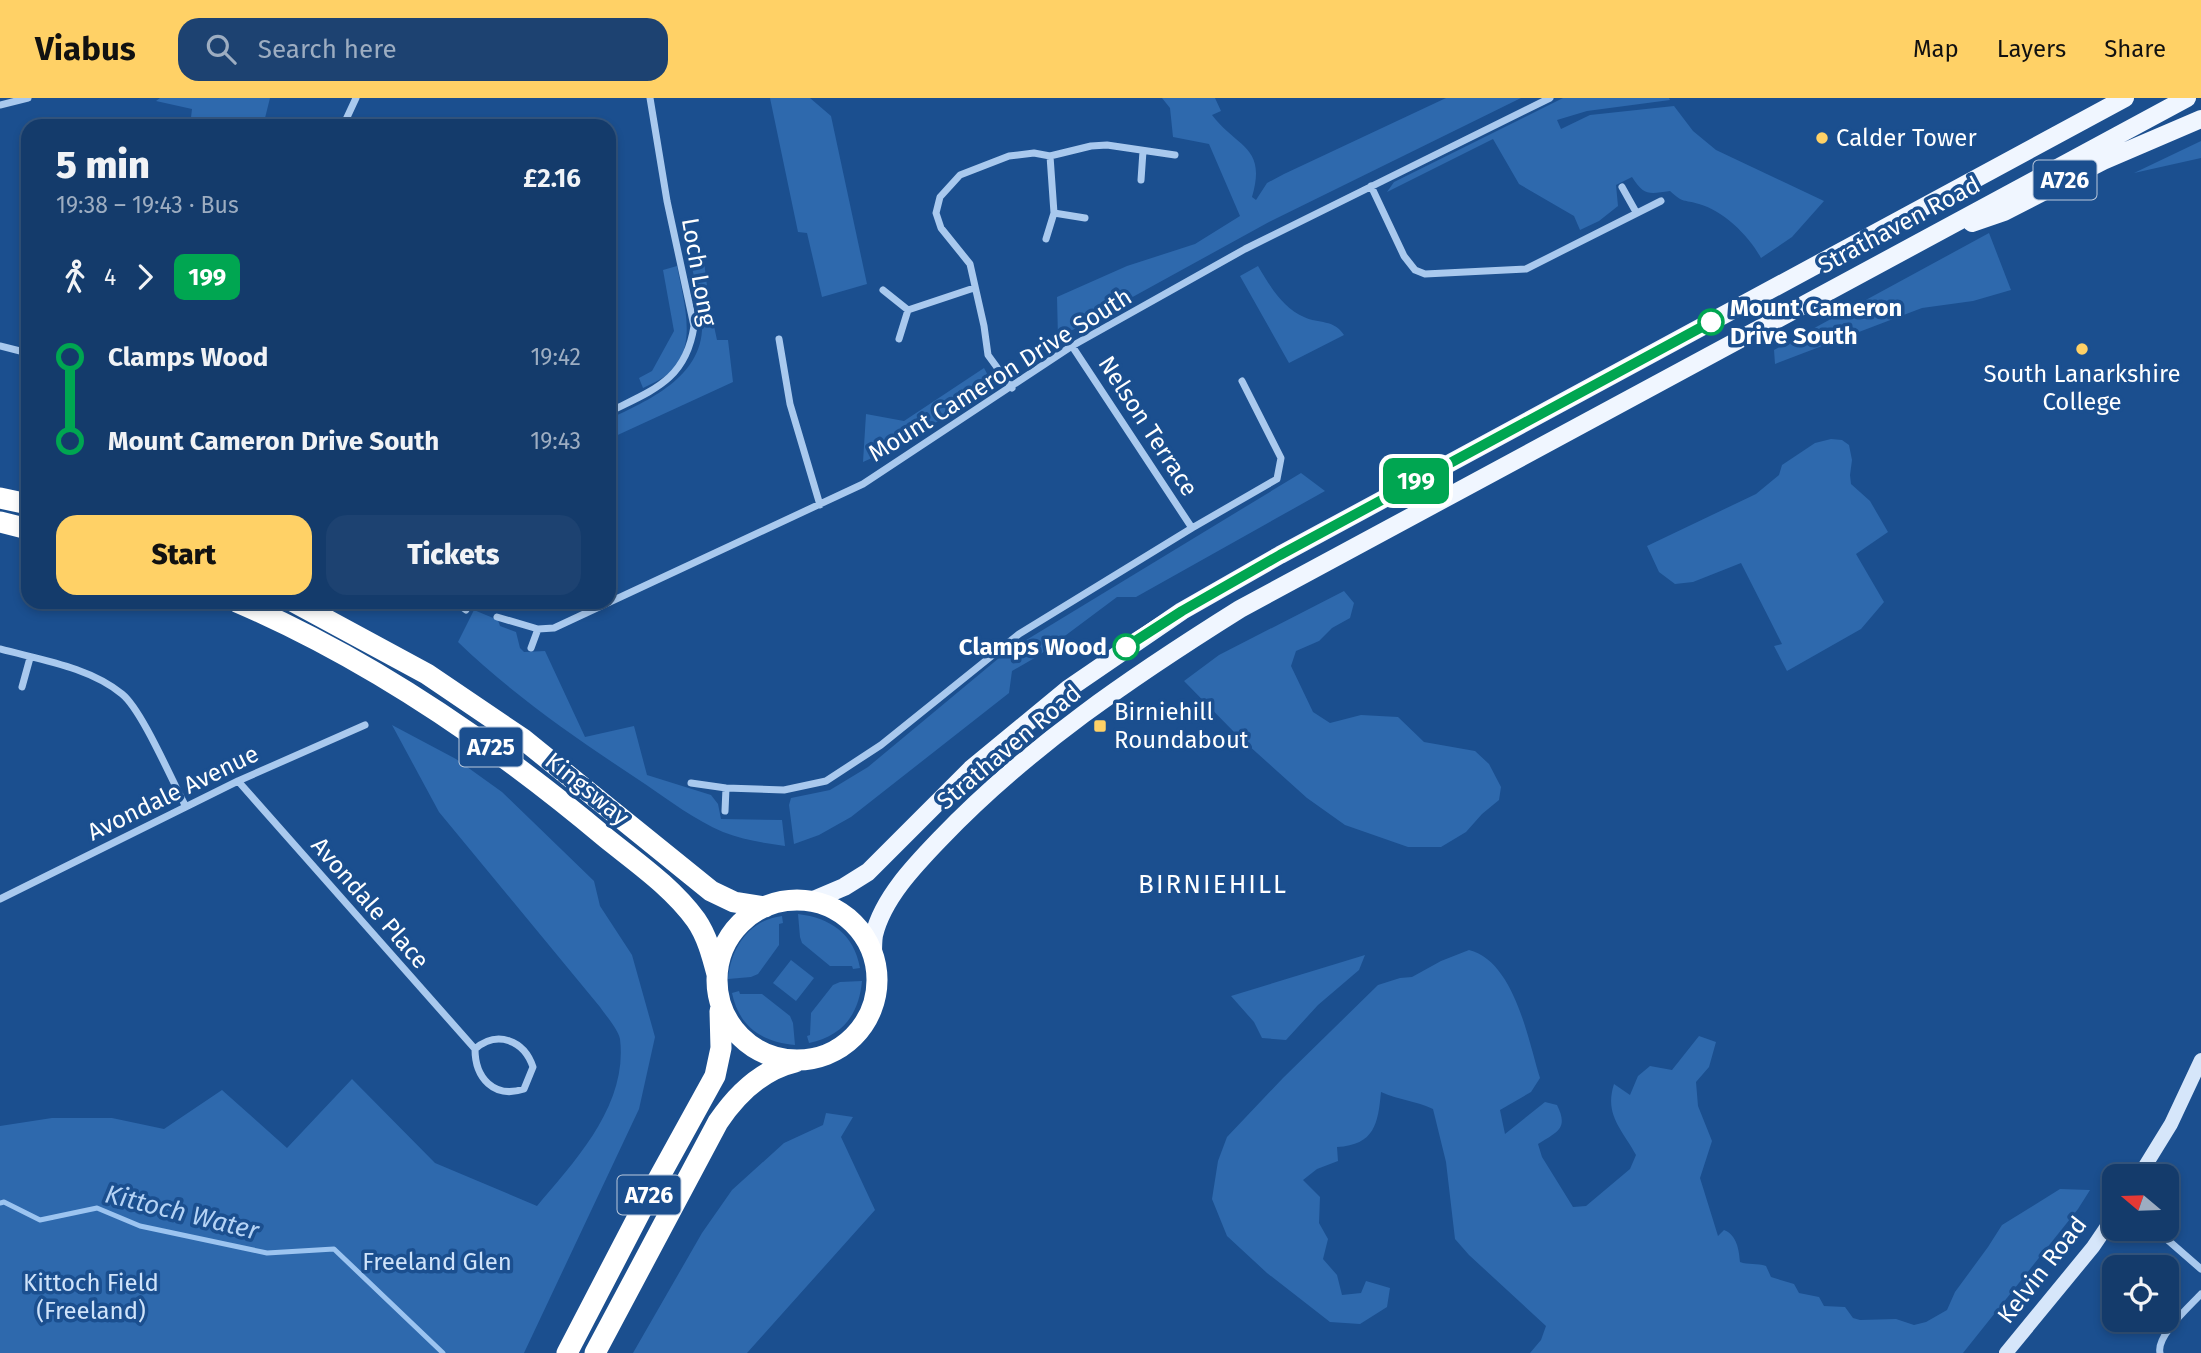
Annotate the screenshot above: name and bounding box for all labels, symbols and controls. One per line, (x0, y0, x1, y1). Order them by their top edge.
search box (178, 18, 668, 81)
text: Viabus (35, 29, 136, 69)
icon: search (202, 30, 240, 68)
text: Search here (258, 34, 397, 65)
text: Map (1913, 35, 1959, 63)
text: Layers (1997, 35, 2066, 63)
text: Share (2104, 35, 2166, 63)
place label: Calder Tower (1836, 124, 1977, 152)
marker: Calder Tower (1814, 130, 1830, 146)
text: 5 min (56, 142, 150, 188)
road number: A726 (2034, 160, 2096, 200)
text: £2.16 (523, 163, 581, 194)
street label: Strathaven Road (1813, 171, 1985, 279)
text: 19:38 – 19:43 · Bus (56, 191, 239, 219)
street label: Loch Long (676, 216, 722, 329)
icon: walk (56, 258, 94, 296)
icon: forward (126, 258, 164, 296)
text: 4 (104, 263, 116, 291)
text: 199 (188, 263, 226, 291)
street label: Mount Cameron Drive South (863, 282, 1137, 468)
place label: Mount Cameron Drive South (1730, 294, 1902, 350)
marker: Mount Cameron Drive South (1698, 309, 1724, 335)
marker: South Lanarkshire College (2074, 341, 2090, 357)
text: Clamps Wood (108, 342, 268, 373)
text: 19:42 (530, 343, 581, 371)
street label: Nelson Terrace (1092, 351, 1204, 501)
place label: South Lanarkshire College (1983, 360, 2181, 416)
text: Mount Cameron Drive South (108, 426, 439, 457)
text: 19:43 (530, 427, 581, 455)
line badge: 199 (1376, 458, 1456, 504)
text: 199 (1397, 467, 1435, 495)
button: Start (56, 515, 312, 595)
button: Tickets (326, 515, 581, 595)
place label: Clamps Wood (959, 633, 1107, 661)
marker: Clamps Wood (1113, 634, 1139, 660)
street label: Strathaven Road (931, 679, 1087, 815)
place label: Birniehill Roundabout (1114, 698, 1249, 754)
marker: Birniehill Roundabout (1092, 718, 1108, 734)
road number: A725 (460, 727, 522, 766)
street label: Avondale Avenue (83, 739, 263, 847)
street label: Kingsway (539, 747, 635, 831)
street label: Avondale Place (305, 832, 435, 974)
district label: BIRNIEHILL (1138, 869, 1288, 900)
north arrow (2102, 1164, 2179, 1241)
map controls (2102, 1164, 2179, 1332)
road number: A726 (618, 1176, 680, 1214)
water label: Kittoch Water (102, 1178, 263, 1247)
street label: Kelvin Road (1992, 1211, 2092, 1329)
park label: Freeland Glen (362, 1248, 512, 1276)
button: locate (2102, 1255, 2179, 1332)
park label: Kittoch Field (Freeland) (23, 1269, 159, 1325)

